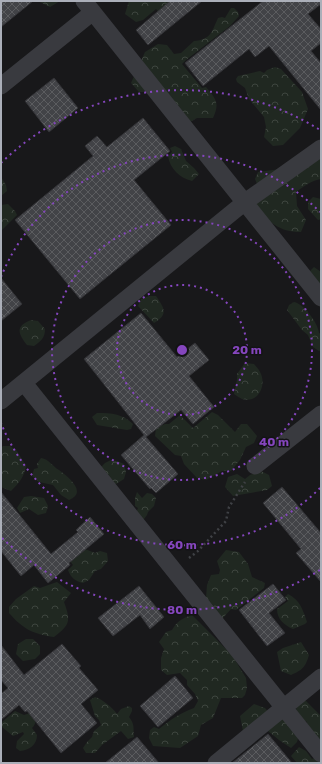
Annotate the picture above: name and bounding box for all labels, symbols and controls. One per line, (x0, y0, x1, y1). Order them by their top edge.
centre of rings (175, 343, 189, 357)
text: 20 m (232, 343, 262, 357)
text: 40 m (259, 435, 289, 449)
text: 60 m (167, 538, 197, 552)
text: 80 m (167, 603, 197, 617)

